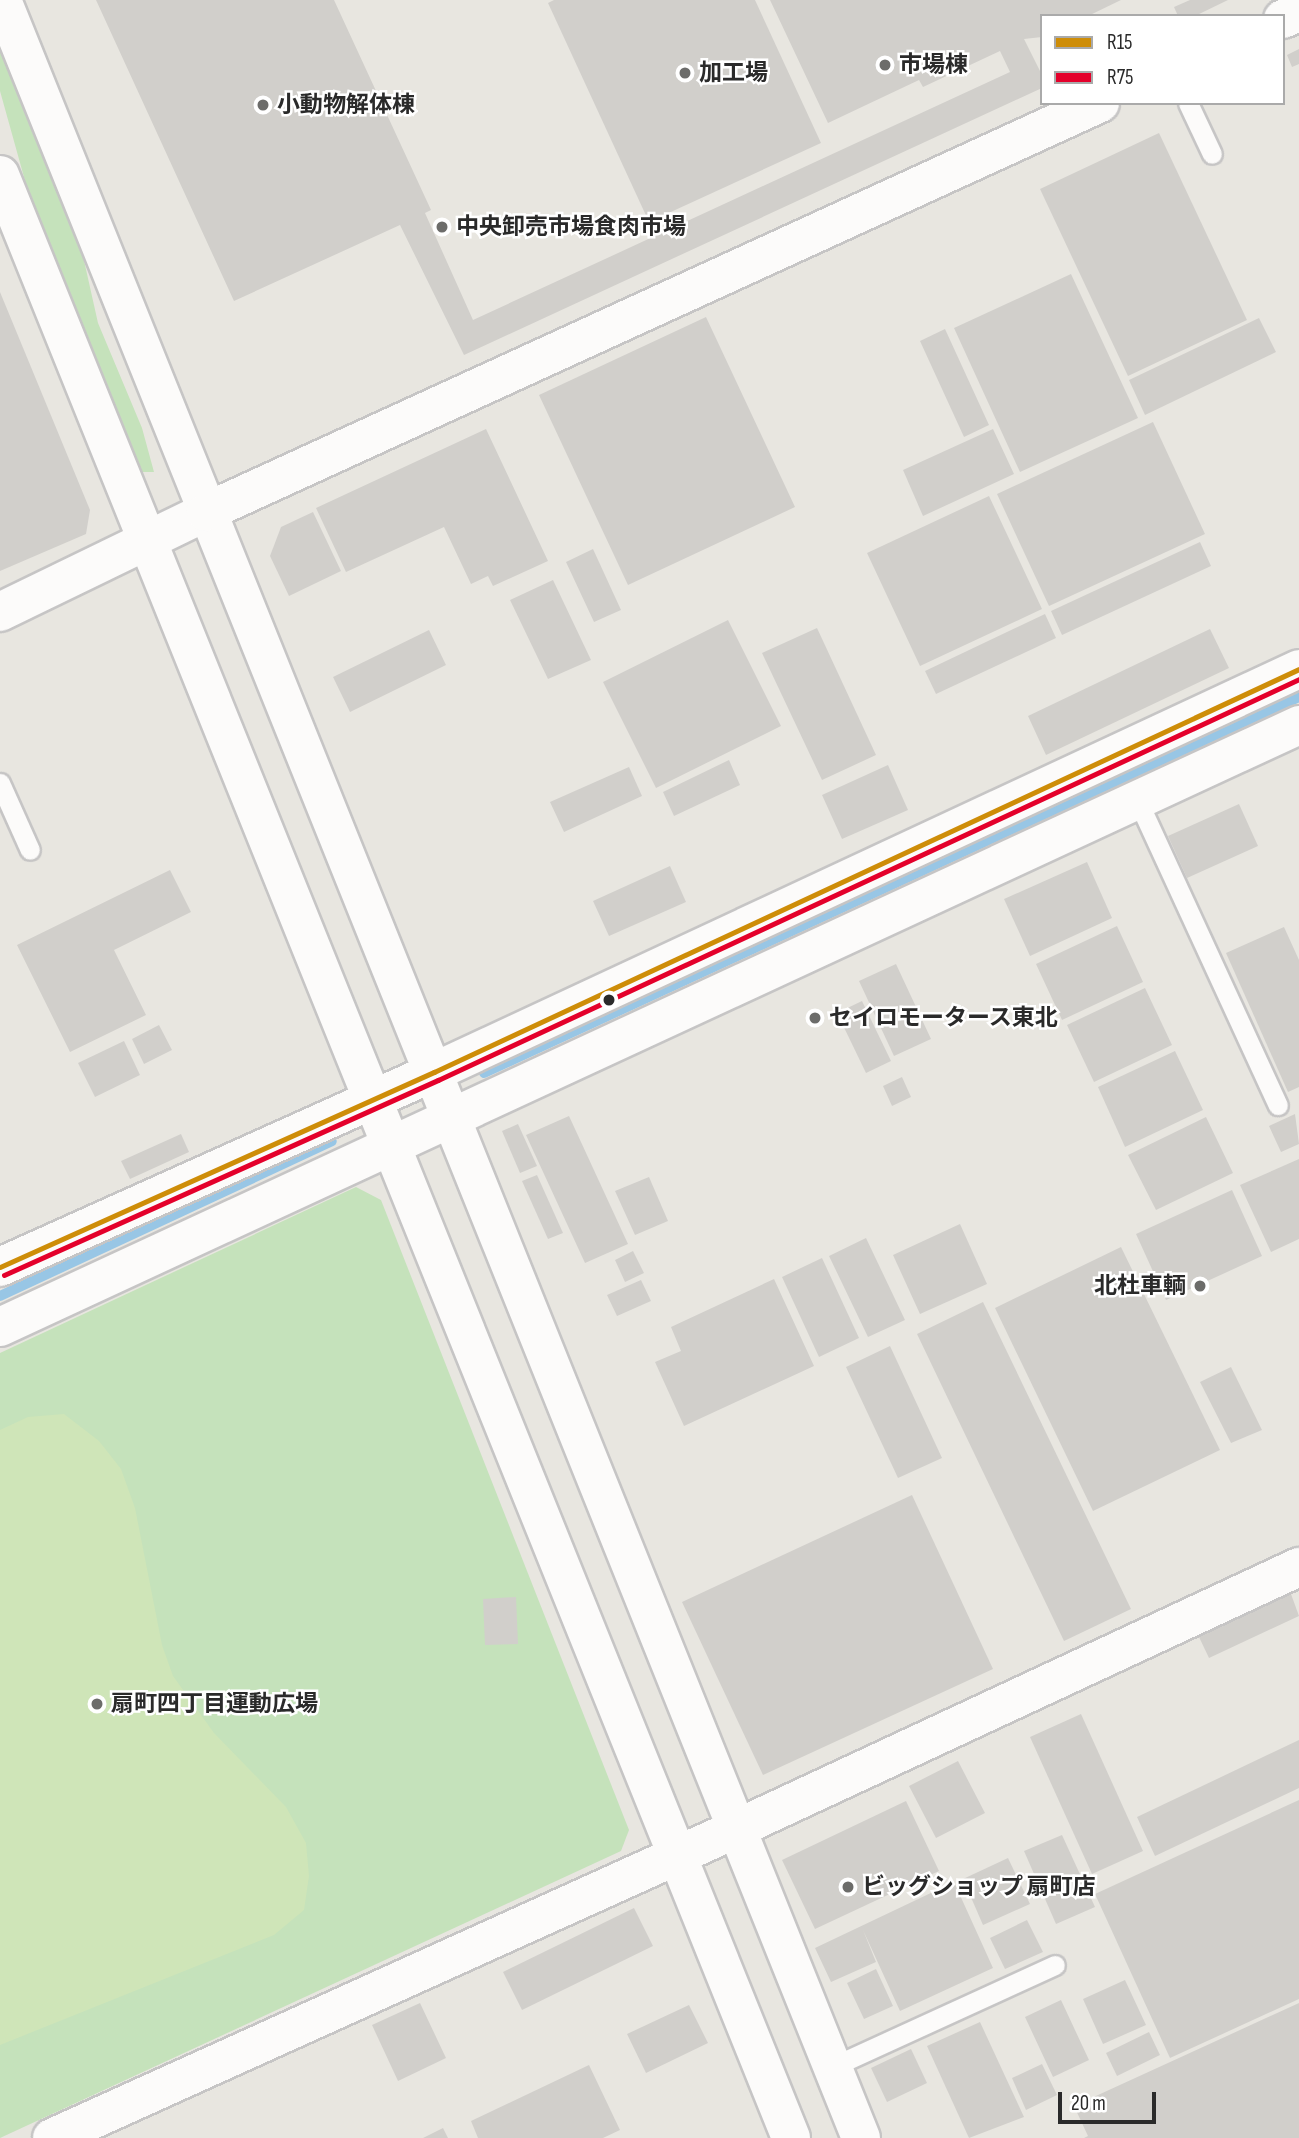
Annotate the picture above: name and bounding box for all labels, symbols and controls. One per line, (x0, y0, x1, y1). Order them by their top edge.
legend (1040, 14, 1285, 105)
text: R15 (1107, 30, 1132, 55)
place label: 市場棟 (899, 51, 968, 79)
marker: 市場棟 (877, 57, 893, 73)
place label: 加工場 (699, 59, 768, 87)
marker: 加工場 (677, 65, 693, 81)
text: R75 (1107, 65, 1134, 90)
place label: 小動物解体棟 (277, 91, 415, 119)
marker: 小動物解体棟 (255, 97, 271, 113)
place label: 中央卸売市場食肉市場 (456, 213, 686, 241)
marker: 中央卸売市場食肉市場 (434, 219, 450, 235)
unlabelled marker (602, 993, 616, 1007)
place label: セイロモータース東北 (829, 1004, 1059, 1032)
marker: セイロモータース東北 (807, 1010, 823, 1026)
place label: 北杜車輌 (1094, 1272, 1186, 1300)
marker: 北杜車輌 (1192, 1278, 1208, 1294)
place label: 扇町四丁目運動広場 (111, 1690, 318, 1718)
marker: 扇町四丁目運動広場 (89, 1696, 105, 1712)
place label: ビッグショップ 扇町店 (862, 1873, 1096, 1901)
marker: ビッグショップ 扇町店 (840, 1879, 856, 1895)
scale bar (1061, 2078, 1159, 2122)
text: 20 m (1071, 2091, 1106, 2116)

